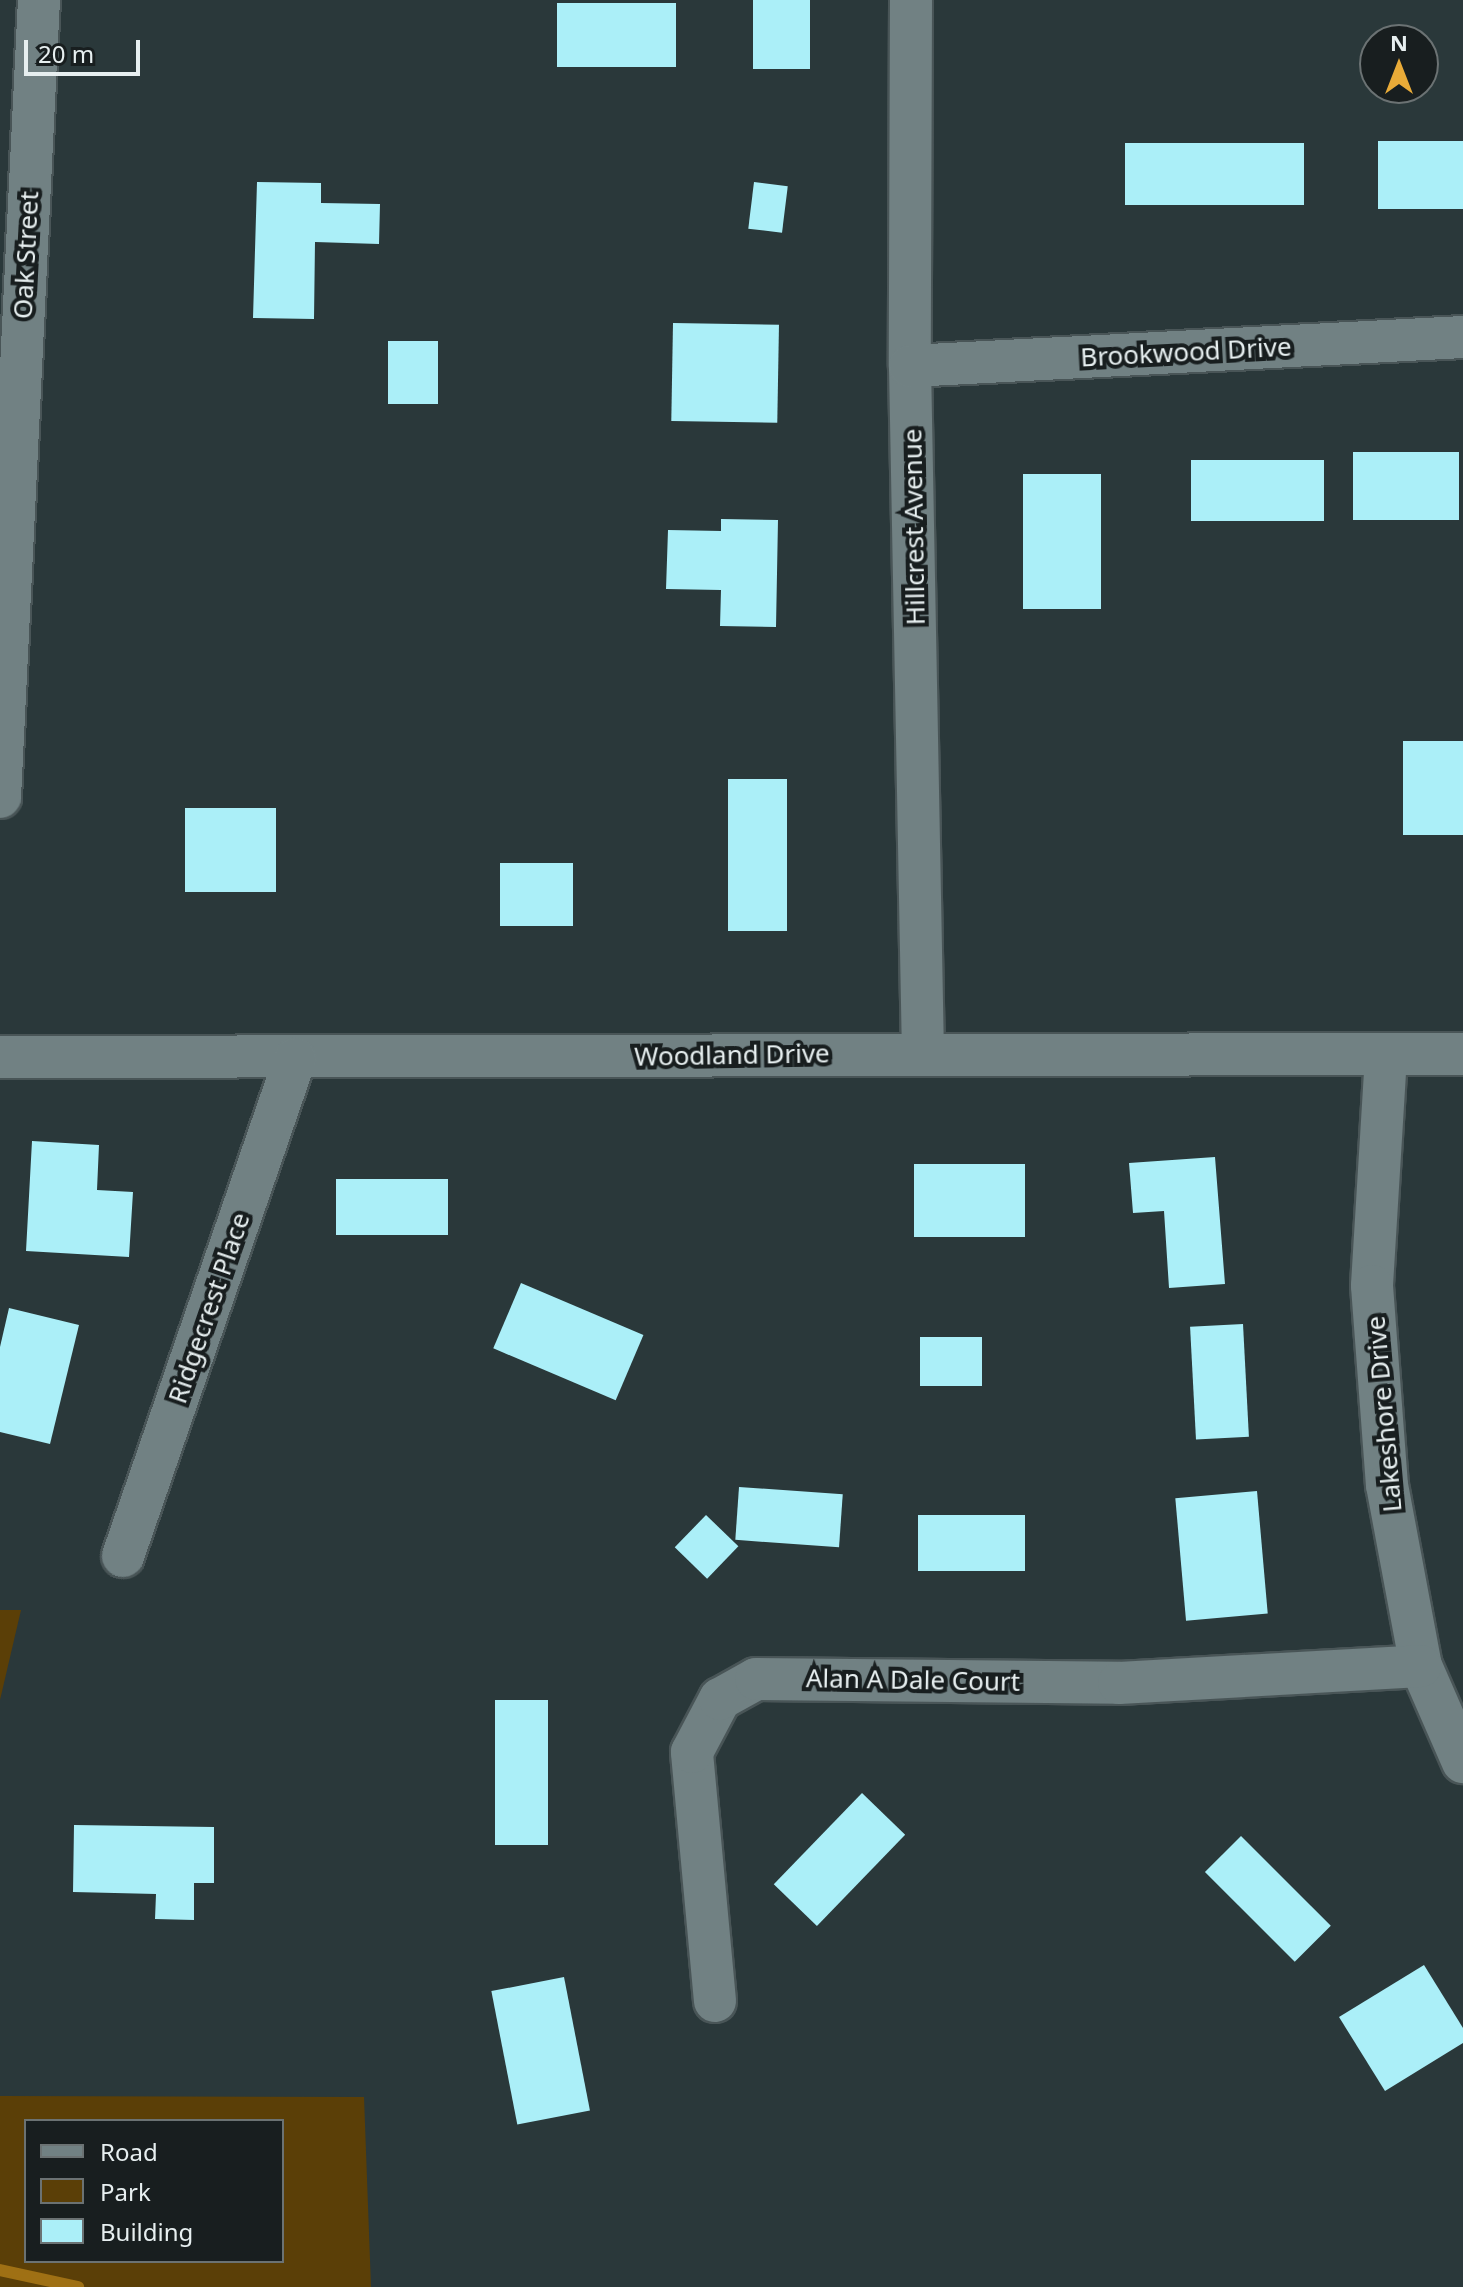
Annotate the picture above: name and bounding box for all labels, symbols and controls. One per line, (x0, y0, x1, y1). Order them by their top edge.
scale bar (28, 24, 144, 74)
north arrow (1359, 24, 1439, 104)
text: N (1390, 27, 1408, 57)
text: 20 m (38, 37, 94, 70)
street label: Oak Street (7, 190, 45, 320)
street label: Brookwood Drive (1080, 331, 1292, 373)
street label: Hillcrest Avenue (897, 428, 931, 626)
street label: Woodland Drive (634, 1038, 830, 1072)
street label: Ridgecrest Place (162, 1209, 256, 1407)
street label: Lakeshore Drive (1360, 1315, 1408, 1513)
street label: Alan A Dale Court (806, 1663, 1020, 1697)
legend (24, 2119, 284, 2263)
text: Road (100, 2135, 158, 2168)
text: Park (100, 2175, 151, 2208)
text: Building (100, 2215, 193, 2248)

